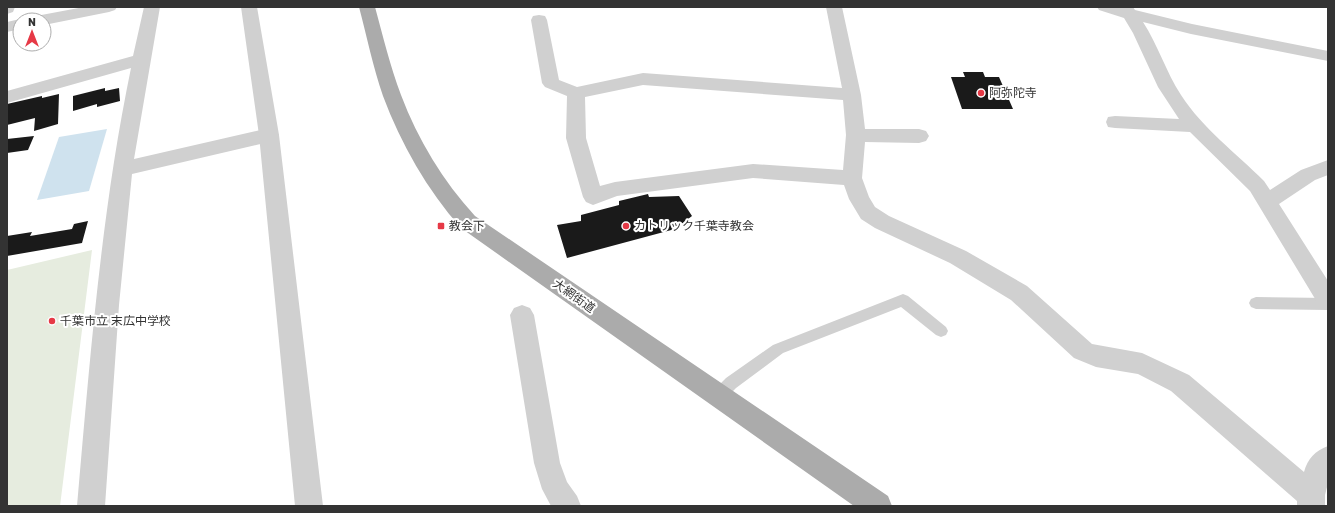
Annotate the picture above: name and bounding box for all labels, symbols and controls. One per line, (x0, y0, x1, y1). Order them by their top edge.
north arrow (12, 12, 52, 52)
text: N (28, 16, 36, 29)
place label: 阿弥陀寺 (989, 86, 1037, 100)
marker: 阿弥陀寺 (976, 88, 986, 98)
place label: 教会下 (449, 219, 485, 233)
place label: カトリック千葉寺教会 (634, 219, 754, 233)
marker: 教会下 (436, 221, 446, 231)
marker: カトリック千葉寺教会 (621, 221, 631, 231)
street label: 大網街道 (550, 276, 598, 316)
place label: 千葉市立 末広中学校 (60, 314, 171, 328)
marker: 千葉市立 末広中学校 (47, 316, 57, 326)

